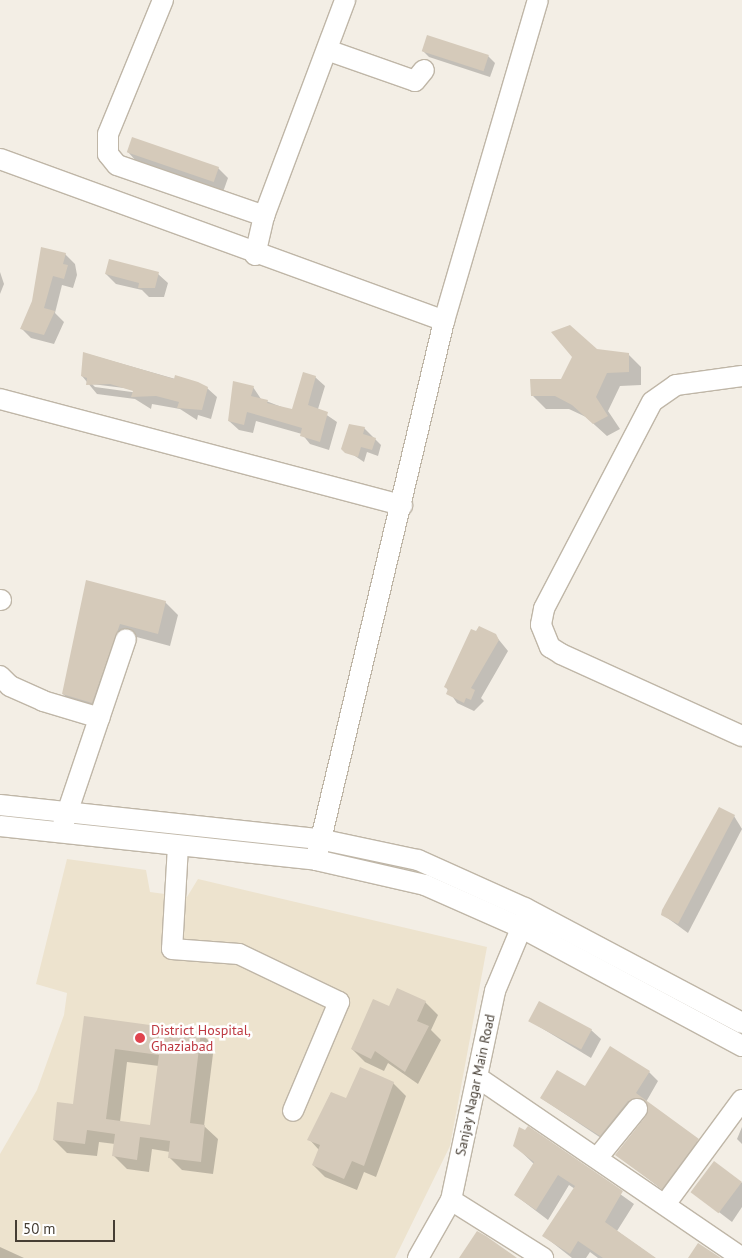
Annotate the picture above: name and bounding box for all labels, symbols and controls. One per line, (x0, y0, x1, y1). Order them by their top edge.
street label: Sanjay Nagar Main Road (452, 1012, 498, 1158)
place label: District Hospital, Ghaziabad (151, 1022, 251, 1054)
marker: District Hospital, Ghaziabad (133, 1031, 147, 1045)
scale bar (18, 1210, 118, 1242)
text: 50 m (23, 1219, 56, 1238)

